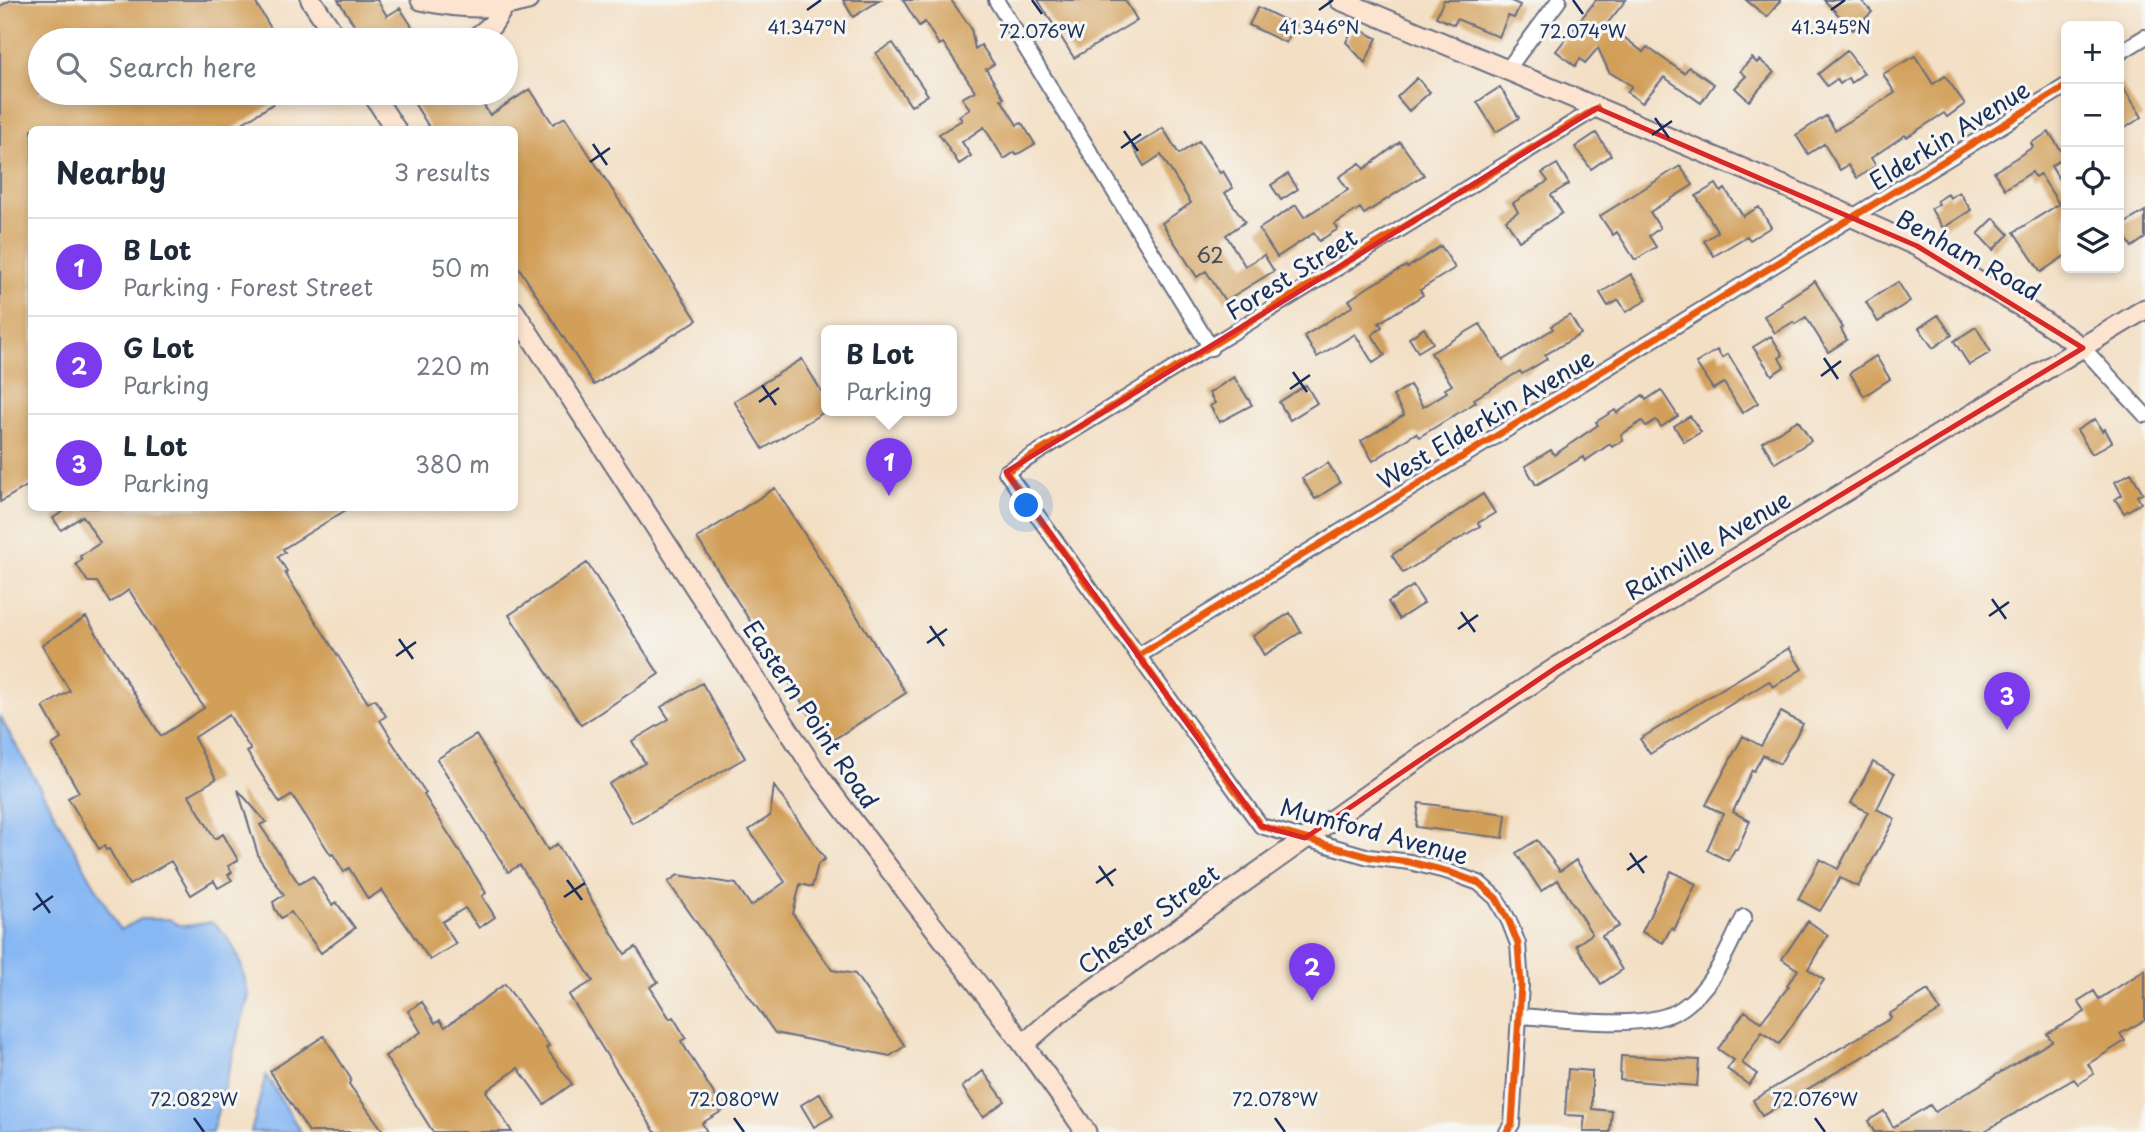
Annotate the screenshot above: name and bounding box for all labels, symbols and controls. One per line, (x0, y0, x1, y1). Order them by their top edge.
text: 41.347°N (767, 13, 847, 40)
text: 41.346°N (1278, 13, 1360, 40)
text: 41.345°N (1791, 13, 1871, 40)
text: 72.076°W (999, 17, 1086, 44)
text: 72.074°W (1540, 17, 1627, 44)
map controls (2061, 21, 2124, 273)
button: + (2061, 21, 2124, 84)
search box (28, 28, 518, 105)
text: Search here (108, 47, 257, 86)
icon: search (52, 48, 90, 86)
street label: Elderkin Avenue (1862, 71, 2036, 198)
button: − (2061, 84, 2124, 147)
button: locate (2061, 147, 2124, 210)
text: Nearby (56, 149, 166, 194)
text: 3 results (394, 154, 490, 189)
street label: Benham Road (1890, 200, 2048, 309)
button: layers (2061, 210, 2124, 273)
street label: Forest Street (1218, 218, 1364, 328)
text: B Lot (123, 230, 191, 269)
house number: 62 (1196, 238, 1224, 270)
text: 1 (74, 250, 85, 285)
text: 50 m (430, 250, 490, 285)
text: Parking · Forest Street (123, 269, 373, 304)
popup (821, 325, 957, 416)
text: G Lot (123, 328, 194, 367)
text: B Lot (846, 334, 914, 373)
street label: West Elderkin Avenue (1370, 339, 1600, 497)
text: 2 (71, 348, 87, 383)
text: 220 m (416, 348, 490, 383)
text: Parking (123, 367, 209, 402)
text: Parking (846, 373, 932, 408)
text: L Lot (123, 426, 188, 465)
pin: 1 (866, 438, 912, 496)
text: 3 (71, 446, 87, 481)
text: 380 m (415, 446, 490, 481)
text: Parking (123, 465, 209, 500)
street label: Rainville Avenue (1617, 480, 1797, 608)
your location (1009, 488, 1043, 522)
street label: Eastern Point Road (735, 612, 888, 815)
pin: 3 (1984, 672, 2030, 730)
street label: Mumford Avenue (1276, 788, 1473, 873)
street label: Chester Street (1070, 855, 1226, 982)
pin: 2 (1289, 943, 1335, 1001)
text: 72.082°W (150, 1085, 238, 1112)
text: 72.080°W (689, 1085, 780, 1112)
text: 72.078°W (1232, 1085, 1319, 1112)
text: 72.076°W (1772, 1085, 1859, 1112)

